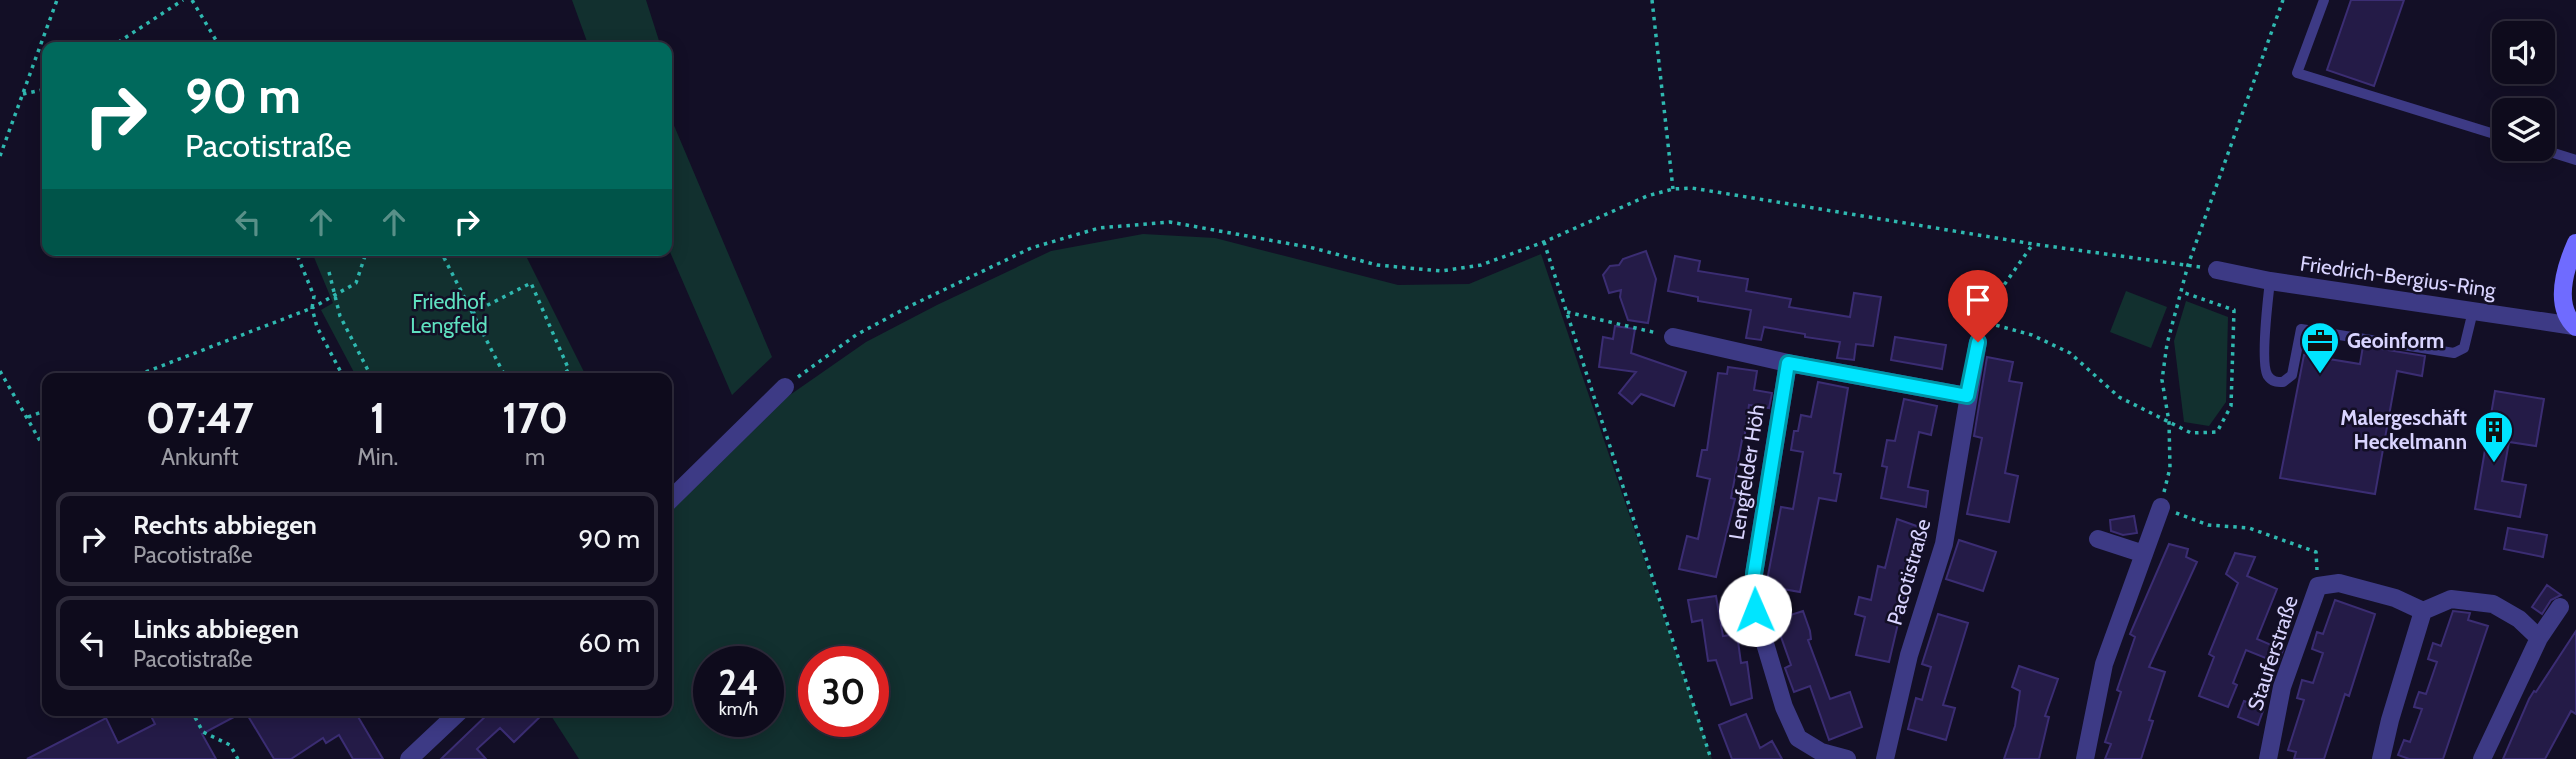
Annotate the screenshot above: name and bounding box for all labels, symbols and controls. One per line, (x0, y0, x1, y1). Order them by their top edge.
map controls (2492, 21, 2555, 161)
button: sound (2492, 21, 2555, 84)
text: 90 m (185, 66, 301, 125)
icon: right (70, 70, 161, 161)
button: layers (2492, 98, 2555, 161)
text: Pacotistraße (185, 126, 351, 165)
icon: left (229, 203, 267, 241)
icon: ahead (302, 203, 340, 241)
icon: ahead (375, 203, 413, 241)
icon: right (448, 203, 486, 241)
street label: Friedrich-Bergius-Ring (2299, 250, 2498, 303)
pin (1948, 270, 2008, 342)
icon: arrive (1959, 281, 1997, 319)
park label: Friedhof Lengfeld (410, 289, 488, 338)
office icon: Geoinform (2299, 320, 2341, 375)
place label: Geoinform (2347, 328, 2444, 353)
text: 07:47 (146, 392, 254, 444)
text: 1 (370, 392, 386, 444)
text: 170 (502, 392, 568, 444)
street label: Lengfelder Höh (1723, 402, 1770, 541)
place label: Malergeschäft Heckelmann (2340, 405, 2467, 454)
building icon: Malergeschäft Heckelmann (2473, 409, 2515, 464)
text: Ankunft (161, 443, 238, 471)
text: Min. (357, 443, 398, 471)
text: m (525, 443, 545, 471)
text: Rechts abbiegen (133, 509, 317, 541)
street label: Pacotistraße (1881, 516, 1936, 628)
icon: right (74, 520, 112, 558)
text: 90 m (578, 523, 640, 555)
text: Pacotistraße (133, 541, 253, 569)
position arrow (1718, 573, 1792, 647)
street label: Stauferstraße (2242, 592, 2303, 713)
text: Links abbiegen (133, 613, 299, 645)
icon: left (74, 624, 112, 662)
text: 60 m (578, 627, 640, 659)
text: Pacotistraße (133, 645, 253, 673)
speed limit sign: 30 (798, 646, 889, 737)
text: 24 (718, 661, 759, 704)
text: km/h (719, 698, 758, 720)

